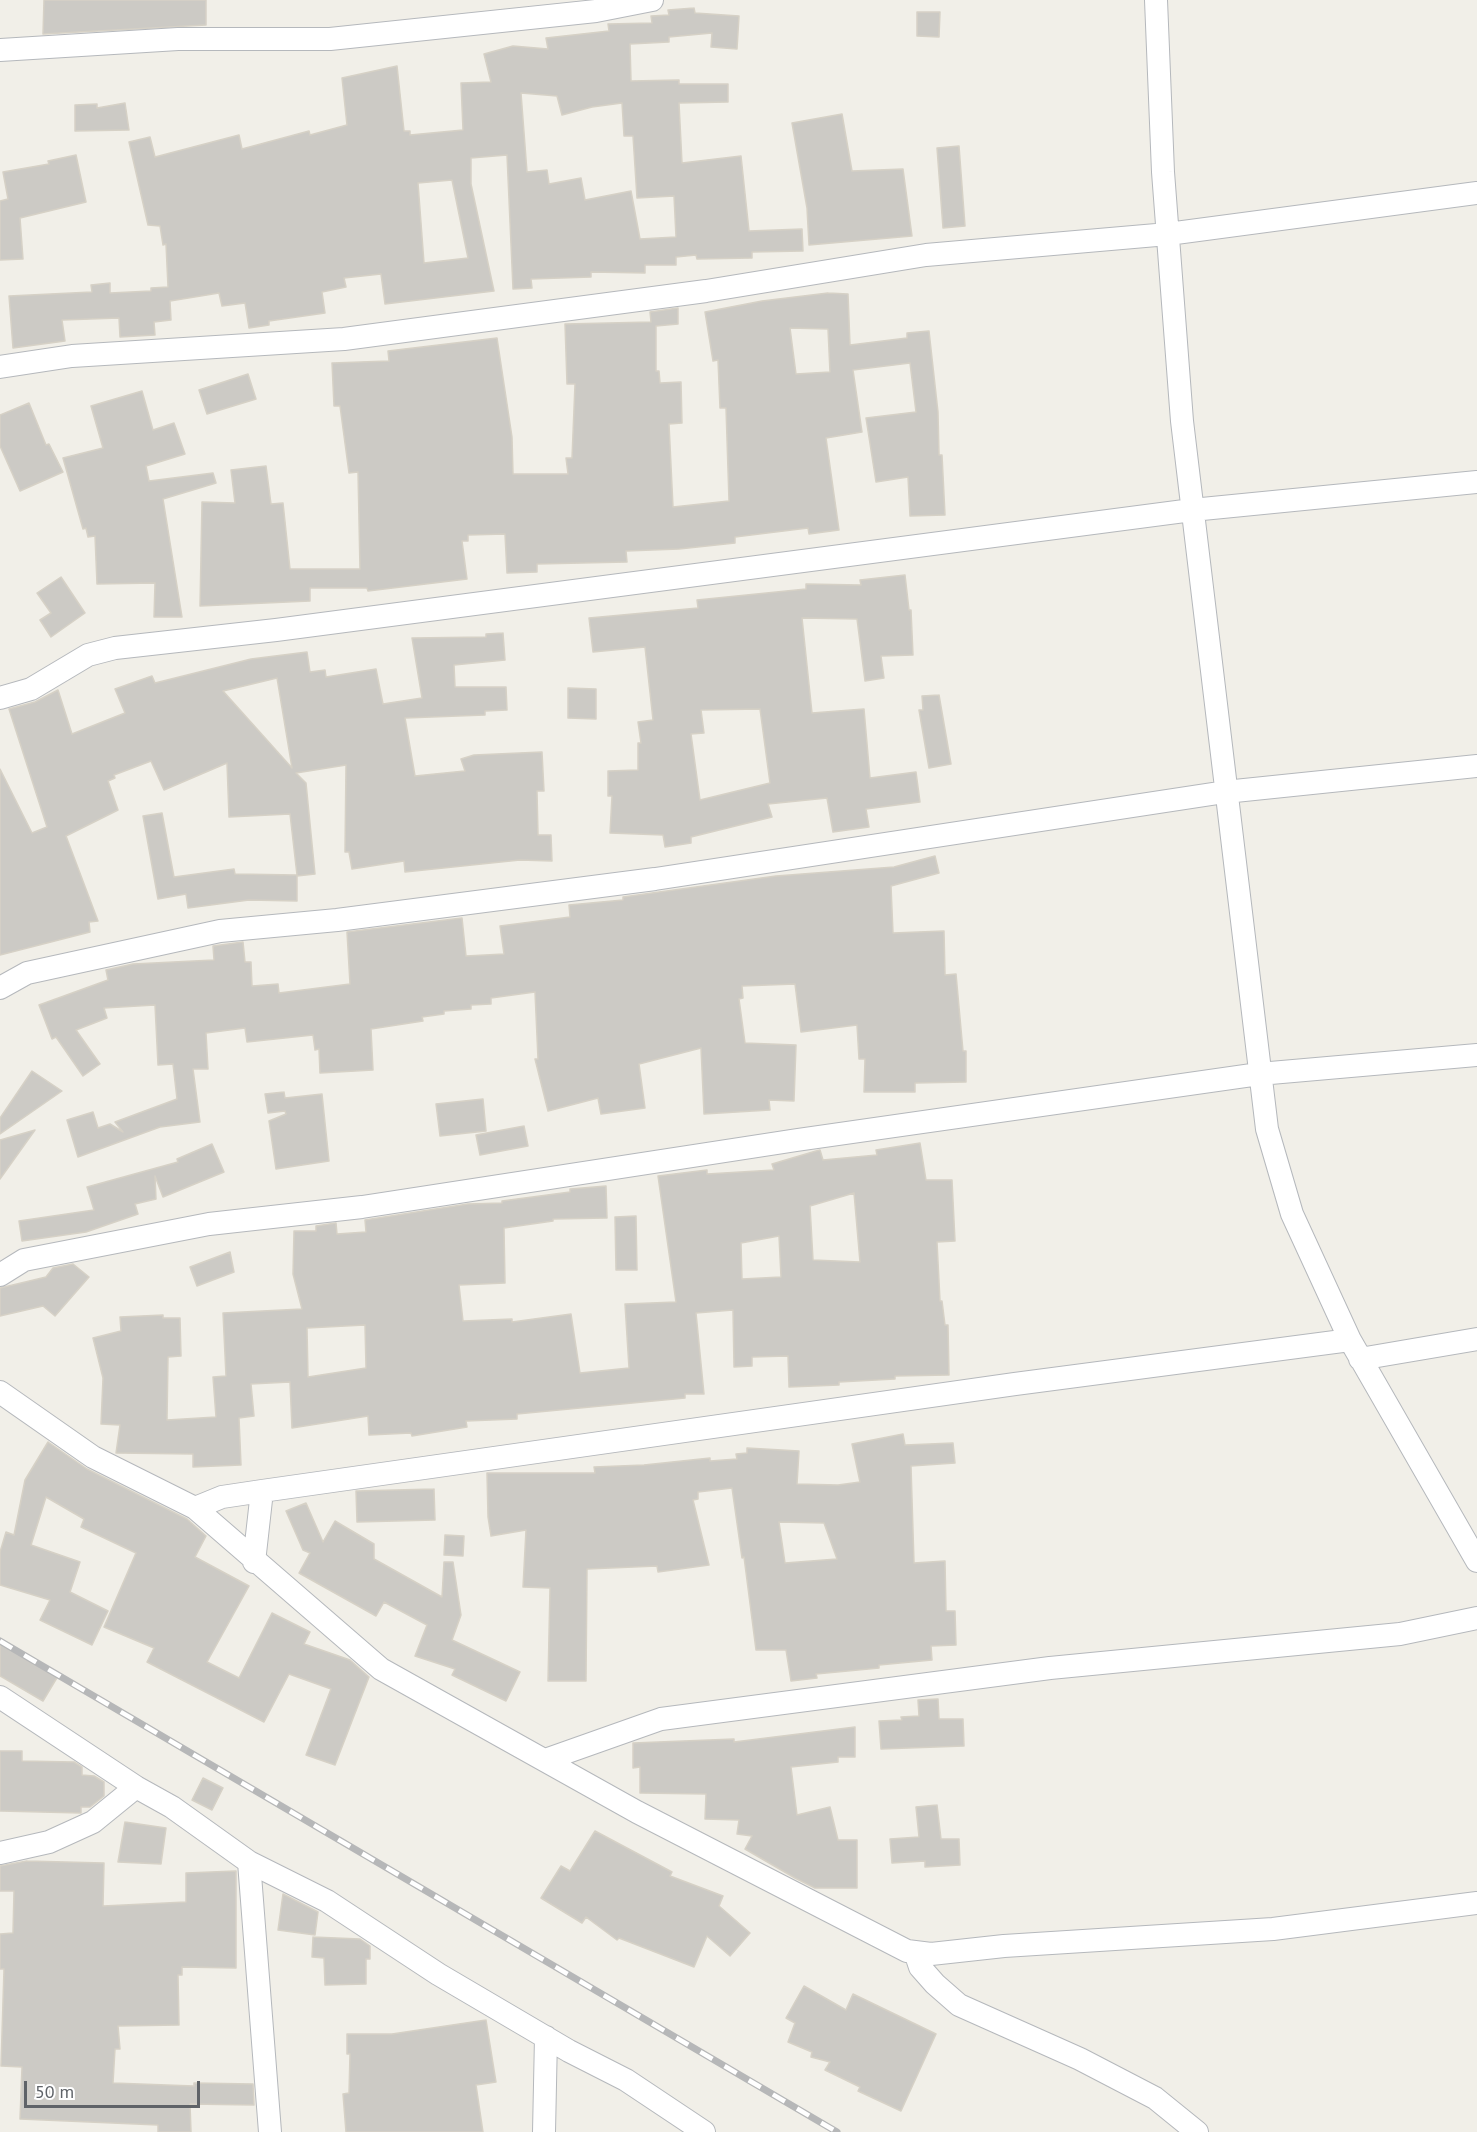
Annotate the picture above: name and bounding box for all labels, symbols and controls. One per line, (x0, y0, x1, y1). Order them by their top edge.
scale bar (27, 2069, 202, 2107)
text: 50 m (35, 2080, 74, 2103)

